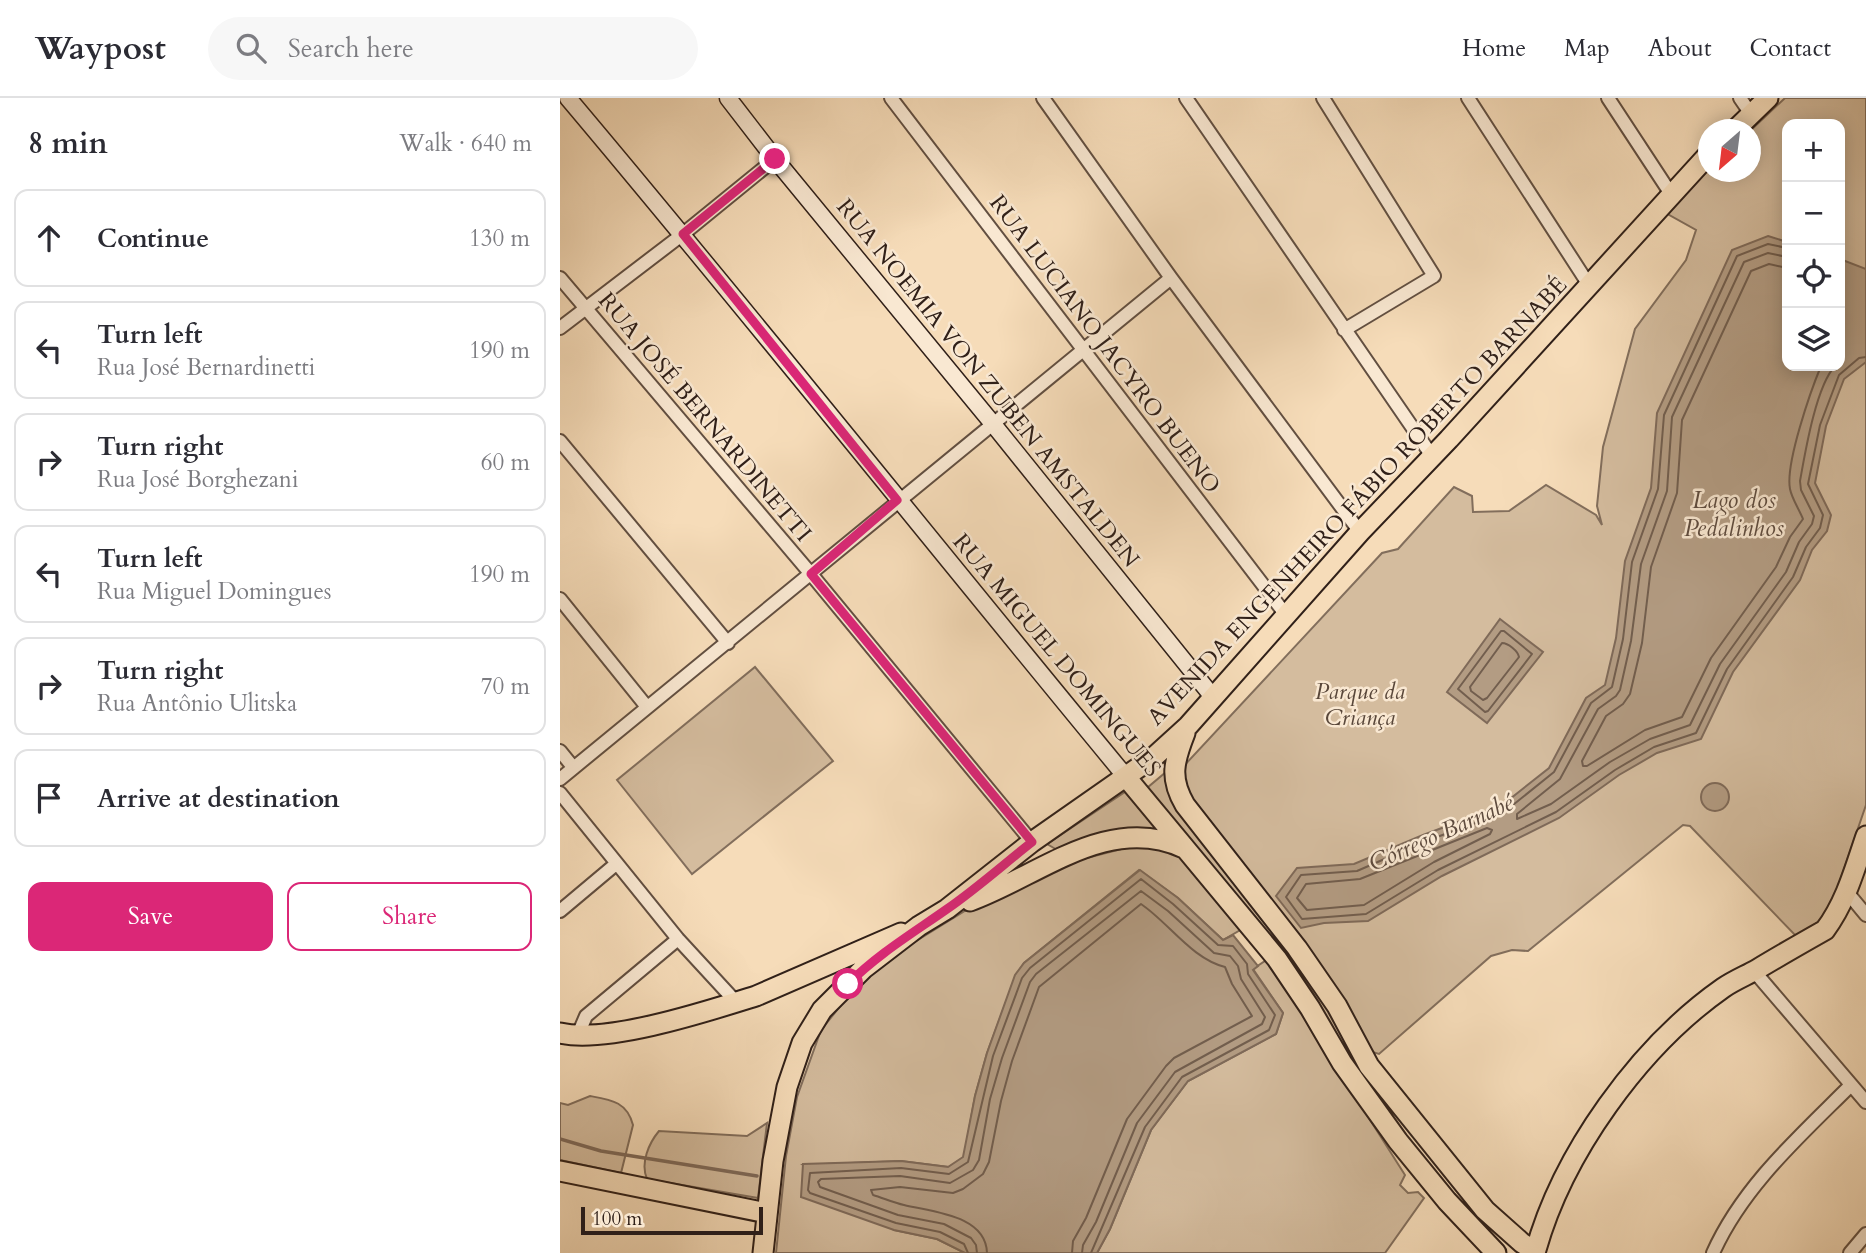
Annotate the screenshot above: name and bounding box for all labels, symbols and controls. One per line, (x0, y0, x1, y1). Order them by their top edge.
search box (208, 17, 698, 80)
text: Waypost (35, 26, 166, 71)
icon: search (232, 29, 270, 67)
text: Search here (288, 31, 414, 66)
text: Home (1462, 32, 1526, 65)
text: Map (1564, 32, 1610, 65)
text: About (1648, 32, 1712, 65)
text: Contact (1750, 32, 1831, 65)
north arrow (1698, 119, 1761, 182)
map controls (1782, 119, 1845, 371)
button: + (1782, 119, 1845, 182)
text: 8 min (28, 123, 108, 164)
text: Walk · 640 m (399, 128, 532, 159)
route end (759, 143, 790, 174)
button: − (1782, 182, 1845, 245)
street label: RUA LUCIANO JACYRO BUENO (982, 188, 1228, 500)
street label: RUA NOEMIA VON ZUBEN AMSTALDEN (829, 192, 1147, 574)
icon: ahead (30, 219, 68, 257)
text: Continue (97, 221, 209, 256)
text: 130 m (469, 223, 530, 254)
button: locate (1782, 245, 1845, 308)
street label: AVENIDA ENGENHEIRO FÁBIO ROBERTO BARNABÉ (1140, 270, 1574, 732)
street label: RUA JOSÉ BERNARDINETTI (591, 286, 819, 548)
button: layers (1782, 308, 1845, 371)
text: Turn left (97, 317, 202, 352)
icon: left (30, 331, 68, 369)
text: 190 m (469, 335, 530, 366)
text: Rua José Bernardinetti (97, 352, 315, 383)
text: Turn right (97, 429, 224, 464)
icon: right (30, 443, 68, 481)
text: 60 m (481, 447, 530, 478)
text: Rua José Borghezani (97, 464, 298, 495)
water label: Lago dos Pedalinhos (1684, 484, 1784, 545)
street label: RUA MIGUEL DOMINGUES (946, 527, 1168, 783)
text: Turn left (97, 541, 202, 576)
icon: left (30, 555, 68, 593)
text: 190 m (469, 559, 530, 590)
text: Rua Miguel Domingues (97, 576, 332, 607)
text: Turn right (97, 653, 224, 688)
icon: right (30, 667, 68, 705)
text: 70 m (481, 671, 530, 702)
park label: Parque da Criança (1315, 676, 1405, 733)
text: Rua Antônio Ulitska (97, 688, 297, 719)
icon: arrive (30, 779, 68, 817)
text: Arrive at destination (97, 781, 340, 816)
water label: Córrego Barnabé (1363, 786, 1520, 880)
button: Save (28, 882, 273, 951)
button: Share (287, 882, 532, 951)
route start (832, 968, 863, 999)
scale bar (581, 1204, 763, 1236)
text: 100 m (592, 1206, 642, 1232)

